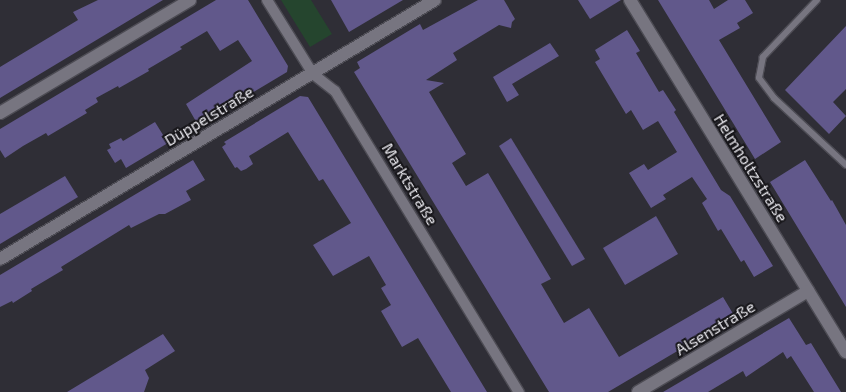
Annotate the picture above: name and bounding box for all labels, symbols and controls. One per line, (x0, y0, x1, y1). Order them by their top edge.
street label: Düppelstraße (161, 82, 257, 150)
street label: Helmholtzstraße (710, 110, 792, 226)
street label: Marktstraße (378, 140, 442, 228)
street label: Alsenstraße (672, 297, 758, 359)

